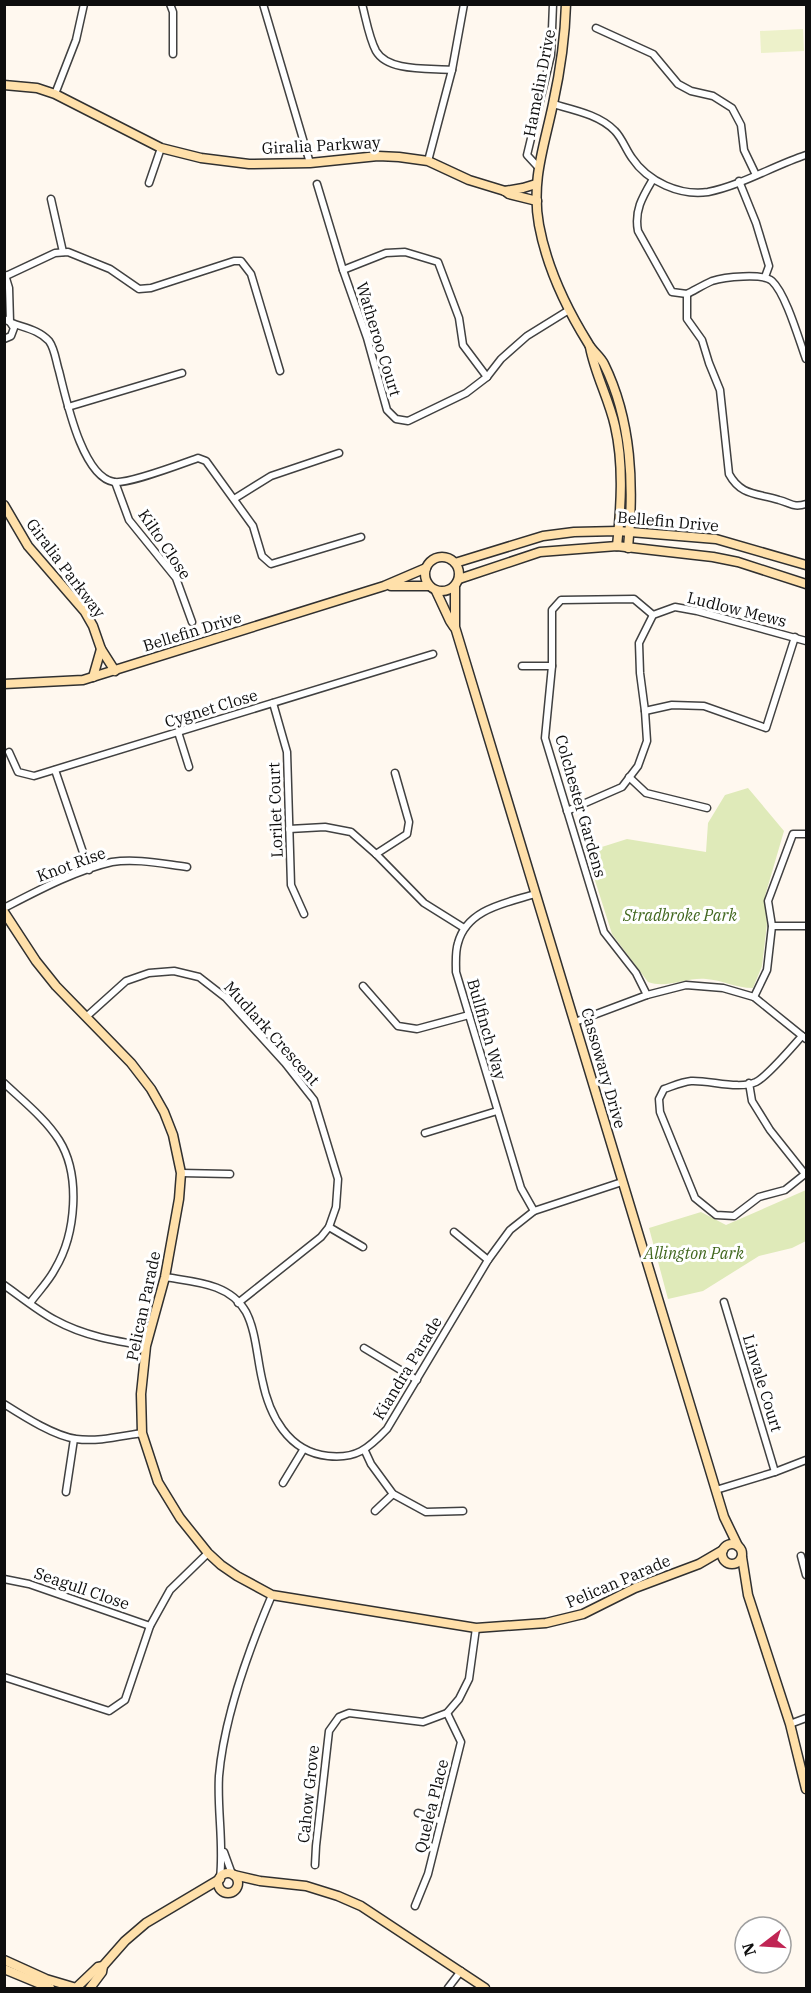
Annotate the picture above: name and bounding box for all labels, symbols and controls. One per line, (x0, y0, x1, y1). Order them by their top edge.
street label: Hamelin Drive (519, 27, 559, 139)
street label: Giralia Parkway (261, 132, 381, 158)
street label: Watheroo Court (352, 279, 406, 399)
street label: Kilto Close (134, 505, 196, 583)
street label: Bellefin Drive (616, 507, 720, 535)
street label: Giralia Parkway (22, 514, 110, 622)
street label: Ludlow Mews (685, 587, 789, 631)
street label: Bellefin Drive (140, 607, 244, 655)
street label: Cygnet Close (162, 684, 260, 732)
street label: Colchester Gardens (551, 732, 611, 880)
street label: Lorilet Court (263, 762, 287, 858)
street label: Knot Rise (34, 842, 108, 886)
park label: Stradbroke Park (622, 905, 737, 925)
street label: Bullfinch Way (463, 976, 511, 1082)
street label: Mudlark Crescent (220, 977, 324, 1090)
street label: Cassowary Drive (577, 1005, 631, 1131)
park label: Allington Park (643, 1243, 744, 1263)
street label: Pelican Parade (122, 1249, 164, 1363)
street label: Kiandra Parade (368, 1313, 446, 1423)
street label: Linvale Court (739, 1332, 787, 1434)
street label: Pelican Parade (563, 1550, 673, 1612)
street label: Seagull Close (32, 1562, 132, 1614)
street label: Cahow Grove (293, 1744, 323, 1844)
street label: Quelea Place (410, 1757, 452, 1855)
north arrow (733, 1915, 793, 1975)
text: N (737, 1940, 760, 1958)

